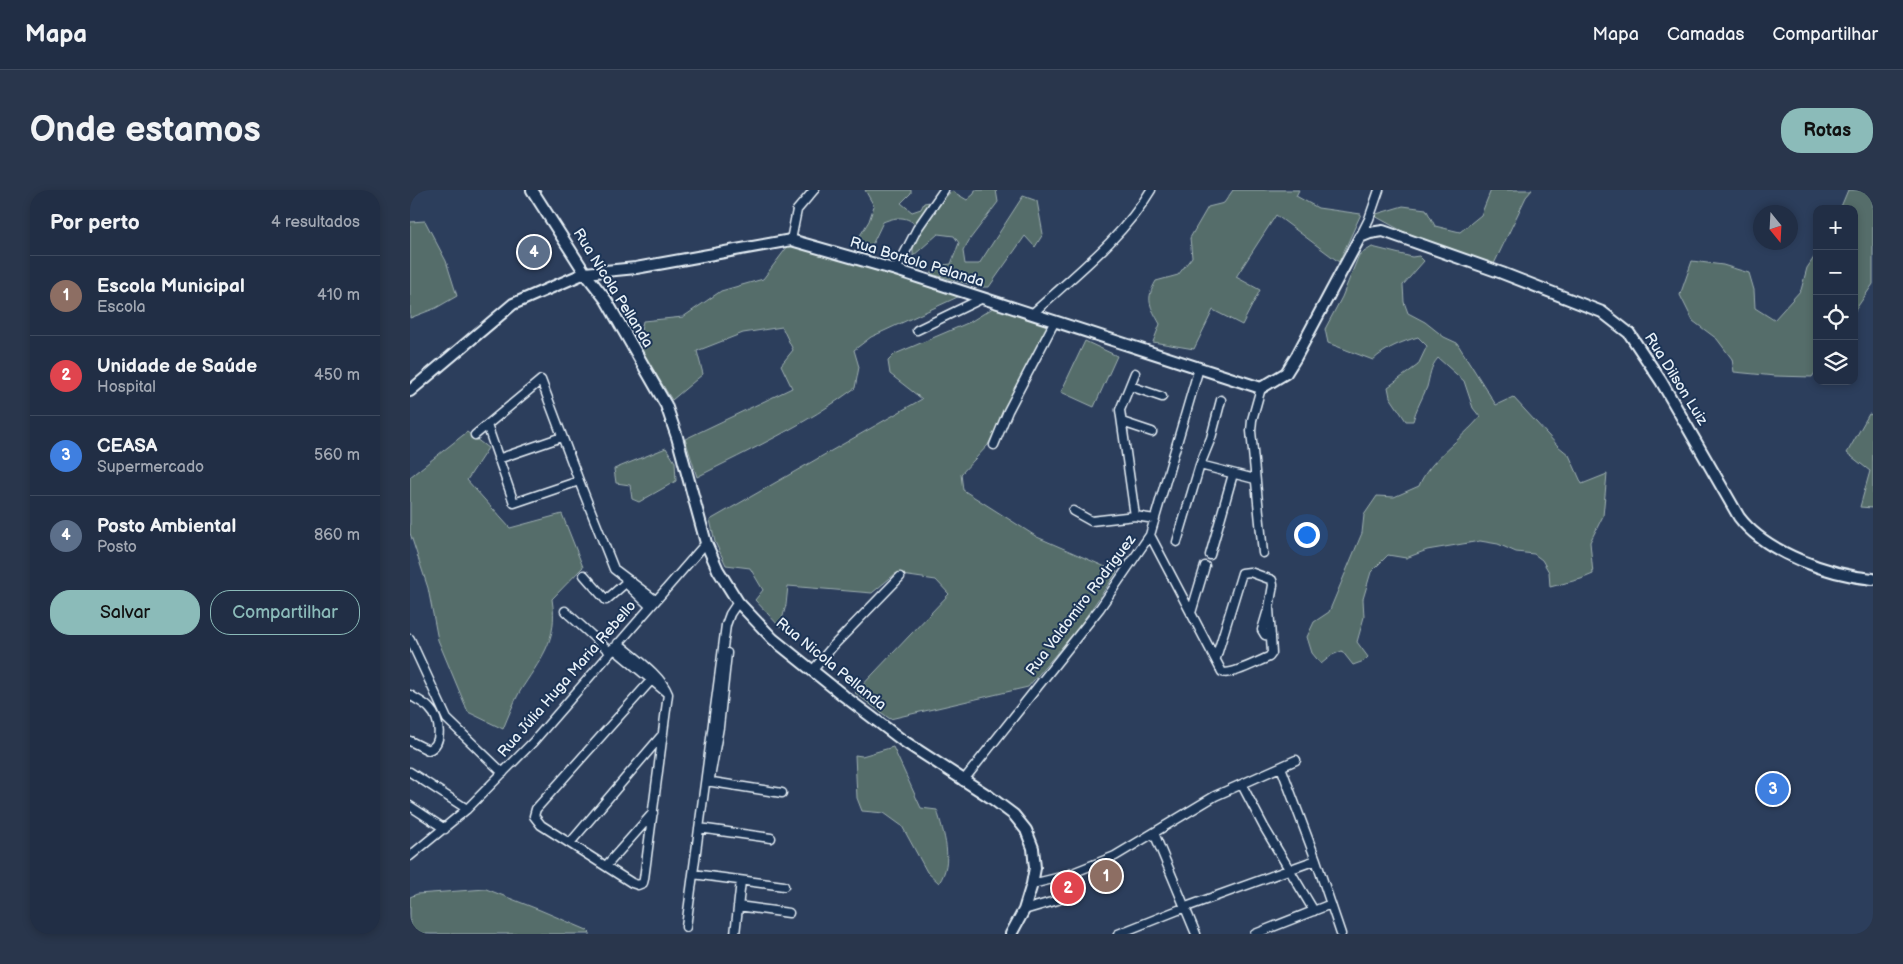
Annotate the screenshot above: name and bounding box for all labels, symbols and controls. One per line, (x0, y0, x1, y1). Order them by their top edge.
text: Mapa (25, 20, 87, 49)
text: Mapa (1593, 24, 1639, 45)
text: Camadas (1667, 24, 1744, 45)
text: Compartilhar (1772, 24, 1878, 45)
button: Rotas (1781, 108, 1873, 153)
text: Onde estamos (30, 109, 261, 152)
north arrow (1753, 205, 1798, 250)
map controls (1813, 205, 1858, 385)
button: + (1813, 205, 1858, 250)
text: Por perto (50, 210, 140, 235)
text: 4 resultados (271, 213, 360, 232)
street label: Rua Nicola Pellanda (569, 225, 657, 351)
pin: 4 (518, 233, 550, 271)
street label: Rua Bortolo Pelanda (848, 233, 986, 291)
button: − (1813, 250, 1858, 295)
text: Escola Municipal (97, 275, 245, 298)
text: 1 (63, 286, 69, 305)
text: 410 m (317, 286, 360, 305)
button: locate (1813, 295, 1858, 340)
text: Escola (97, 298, 146, 317)
street label: Rua Dilson Luiz (1640, 329, 1712, 429)
button: layers (1813, 340, 1858, 385)
text: Unidade de Saúde (97, 355, 257, 378)
text: 2 (61, 366, 71, 385)
text: 450 m (314, 366, 360, 385)
text: Hospital (97, 378, 156, 397)
text: CEASA (97, 435, 157, 458)
text: 3 (61, 446, 71, 465)
text: 560 m (314, 446, 360, 465)
text: Supermercado (97, 458, 204, 477)
text: Posto Ambiental (97, 515, 236, 538)
your location (1294, 522, 1320, 548)
text: 4 (61, 526, 71, 545)
text: 860 m (314, 526, 360, 545)
street label: Rua Valdomiro Rodriguez (1022, 530, 1141, 679)
text: Posto (97, 538, 137, 557)
button: Salvar (50, 590, 200, 635)
button: Compartilhar (210, 590, 360, 635)
street label: Rua Júlia Huga Maria Rebello (494, 597, 640, 761)
street label: Rua Nicola Pellanda (772, 614, 890, 714)
pin: 3 (1757, 770, 1789, 808)
pin: 1 (1090, 857, 1122, 895)
pin: 2 (1052, 869, 1084, 907)

